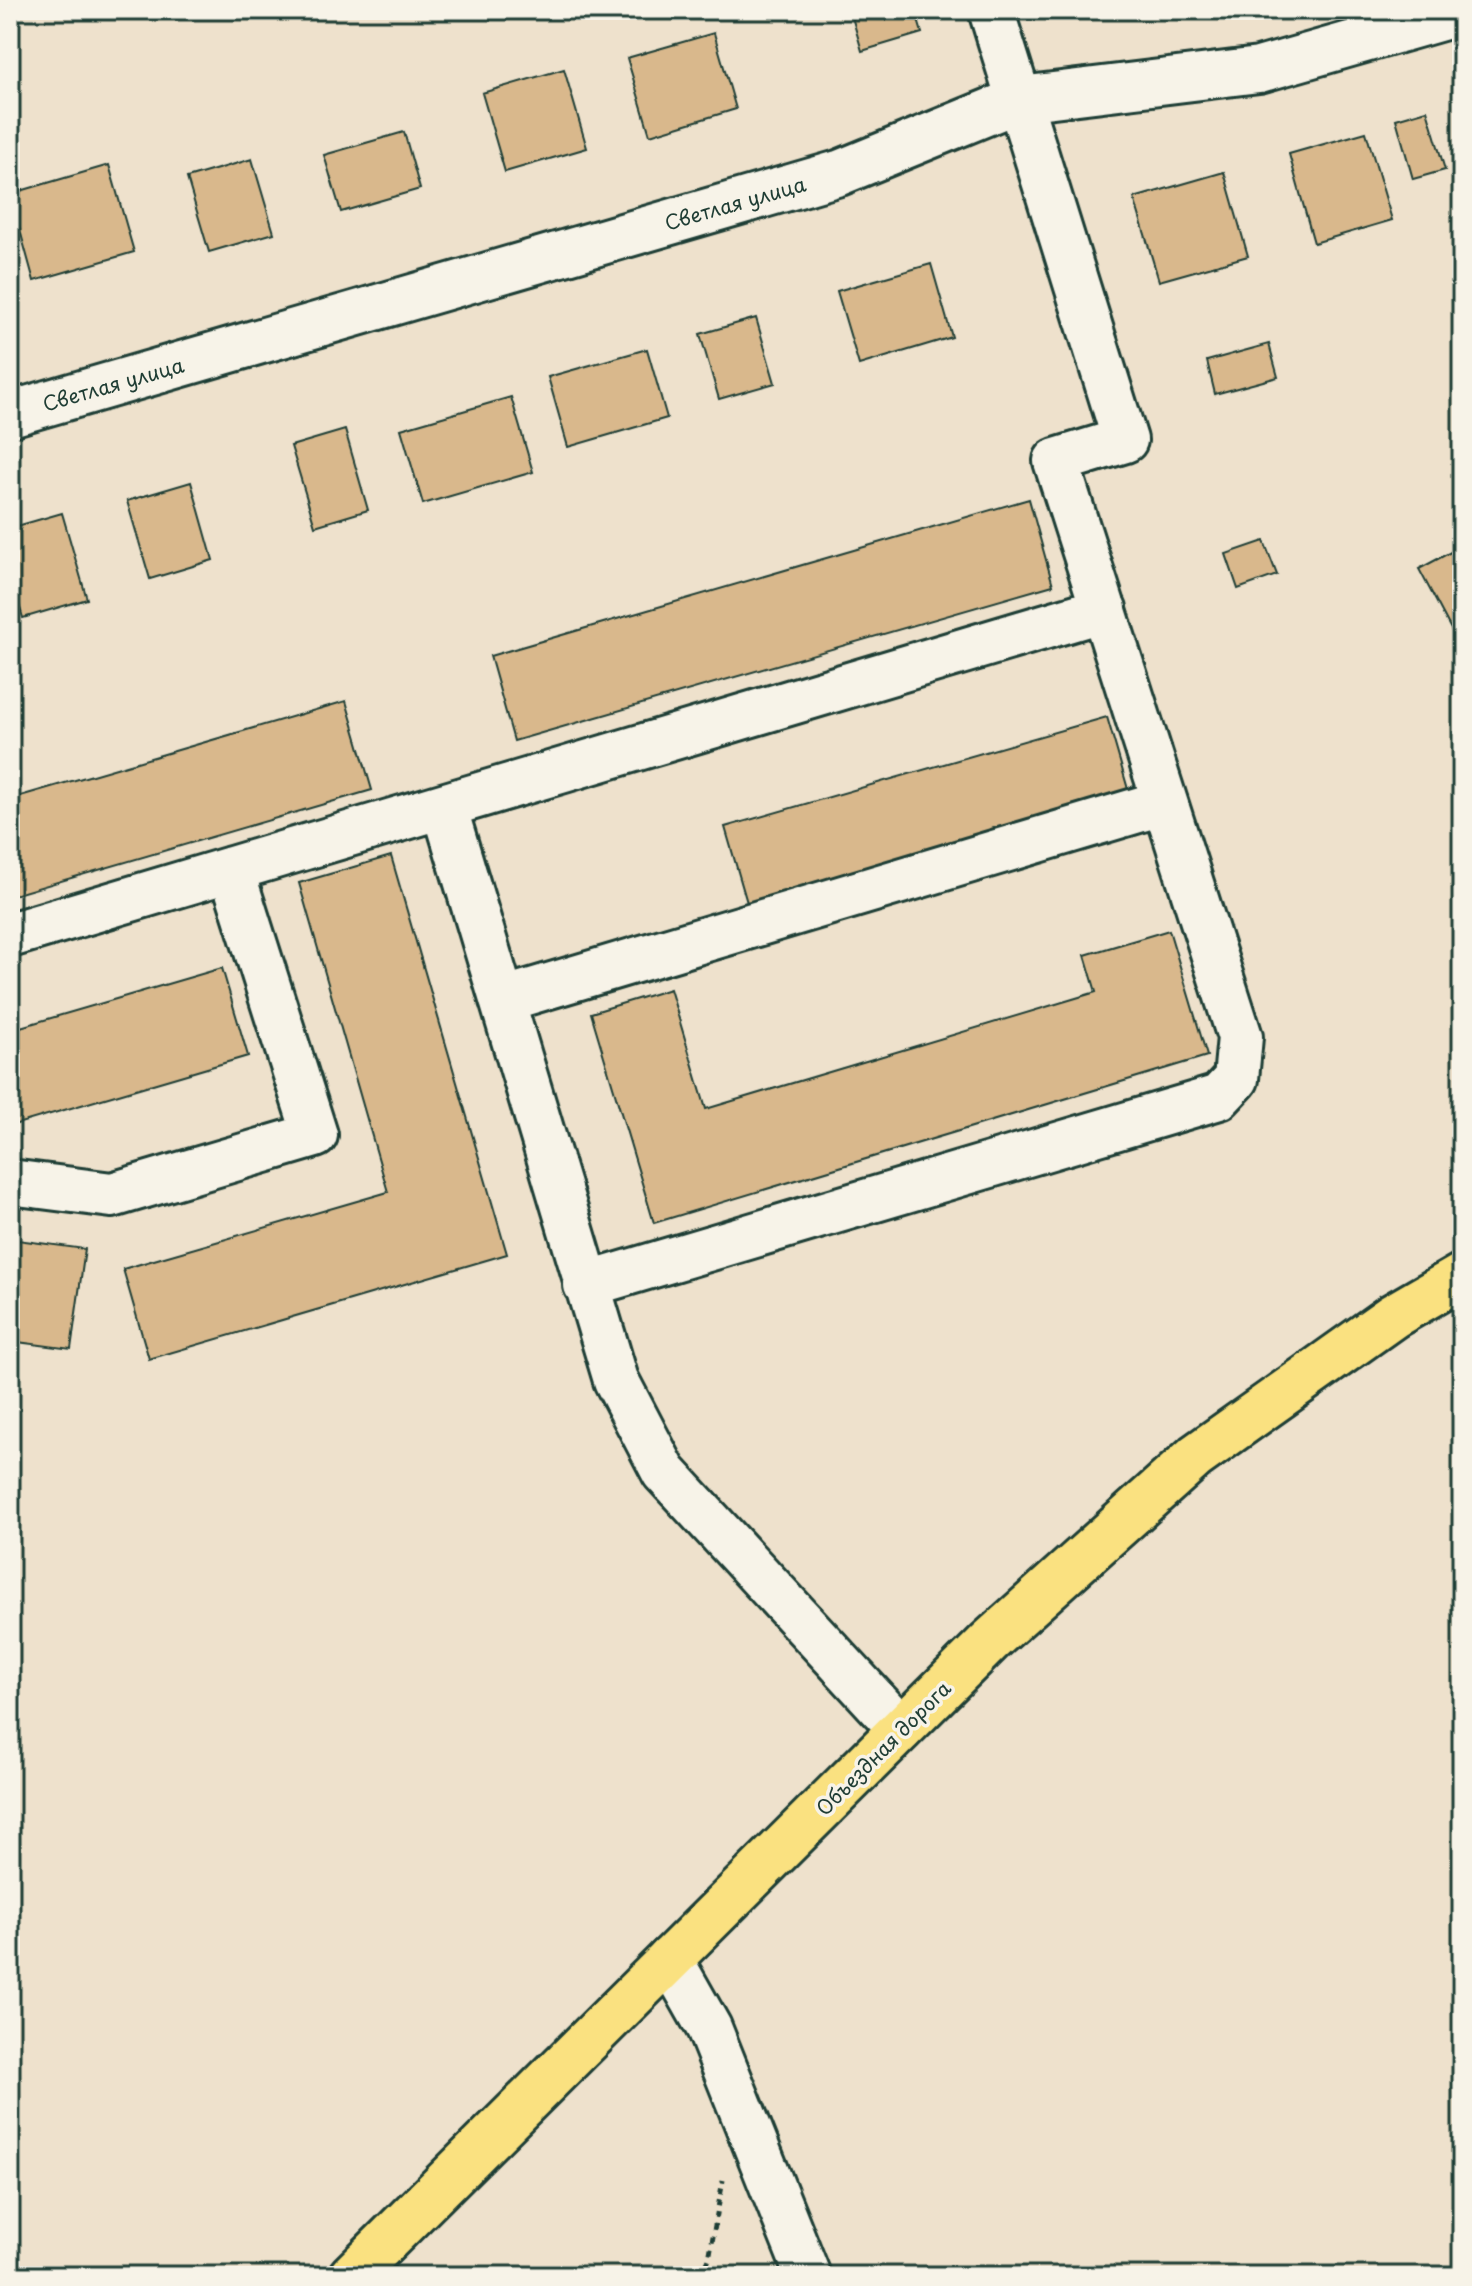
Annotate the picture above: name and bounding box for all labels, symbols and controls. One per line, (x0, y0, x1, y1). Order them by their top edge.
street label: Светлая улица (661, 168, 810, 238)
street label: Светлая улица (39, 349, 188, 419)
street label: Объездная дорога (809, 1673, 958, 1822)

